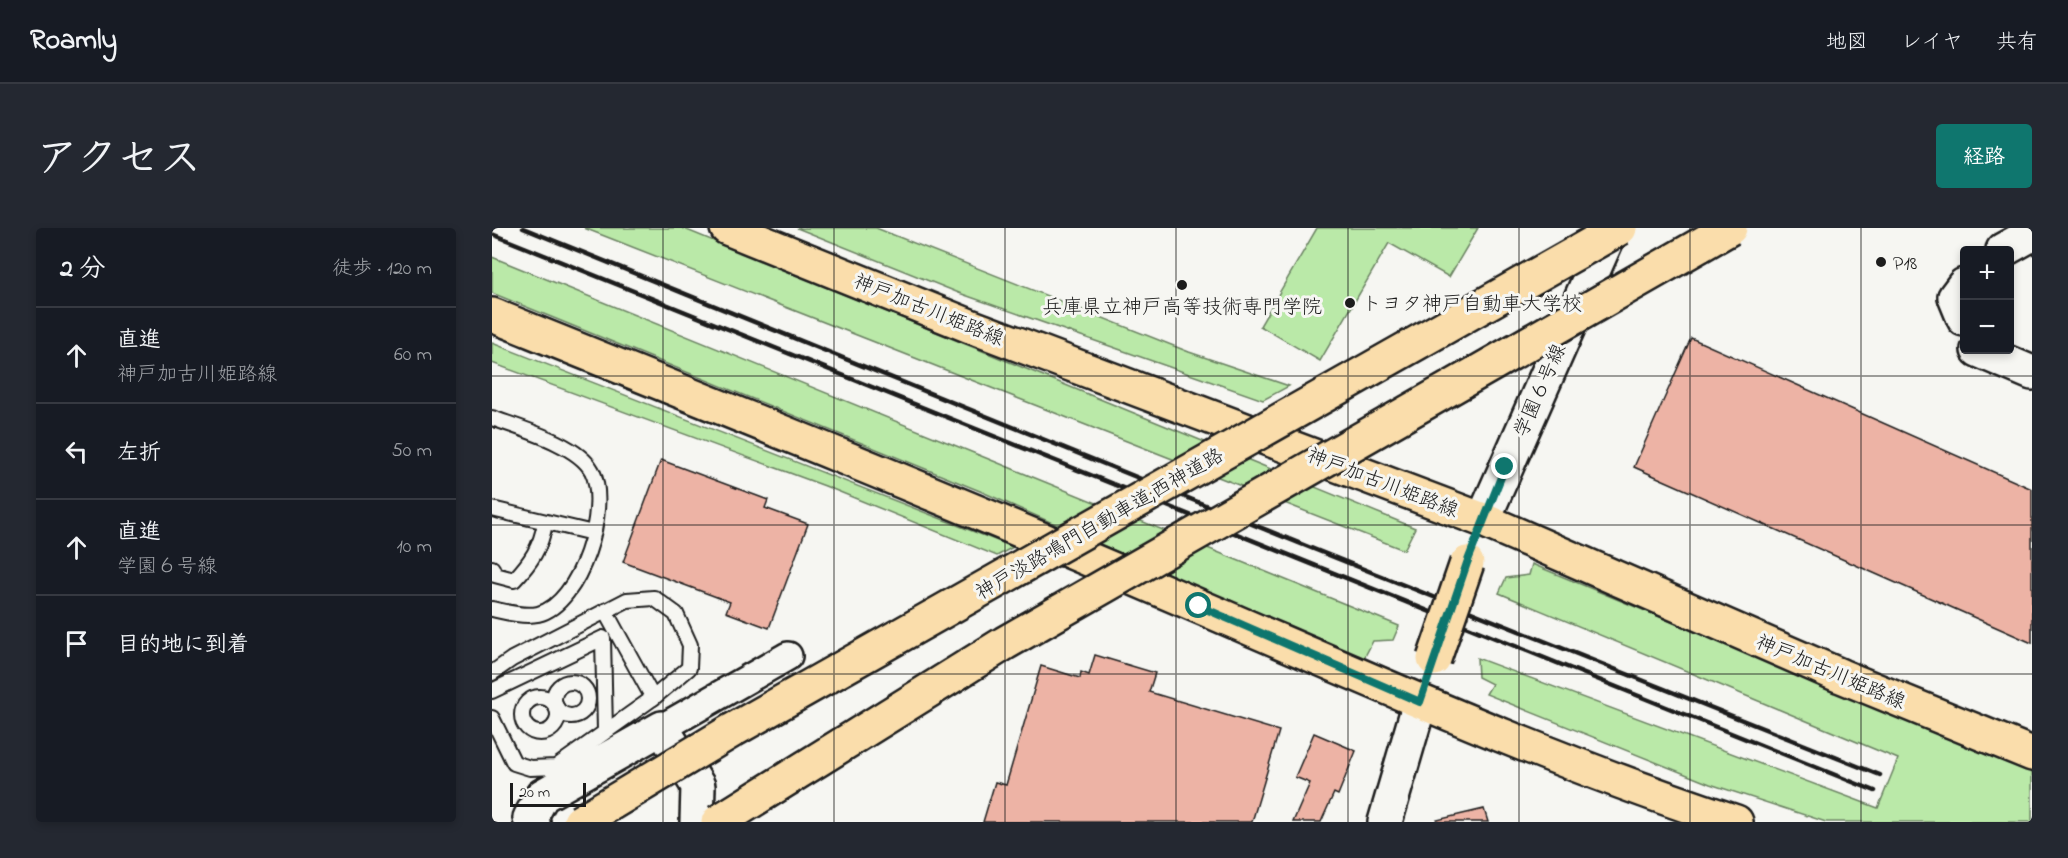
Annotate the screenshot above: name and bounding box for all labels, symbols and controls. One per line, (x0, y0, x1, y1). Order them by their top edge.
text: Roamly (30, 21, 117, 62)
text: 地図 (1826, 28, 1868, 58)
text: レイヤ (1901, 28, 1963, 58)
text: 共有 (1996, 28, 2038, 58)
button: 経路 (1936, 124, 2032, 188)
text: アクセス (36, 130, 201, 191)
map controls (1960, 246, 2014, 354)
button: + (1960, 246, 2014, 300)
place label: P18 (1893, 250, 1917, 279)
text: 2 分 (60, 251, 105, 289)
text: 徒歩 · 120 m (332, 255, 432, 284)
marker: P18 (1874, 255, 1888, 269)
street label: 神戸加古川姫路線 (848, 268, 1008, 355)
marker: 兵庫県立神戸高等技術専門学院 (1175, 278, 1189, 292)
place label: トヨタ神戸自動車大学校 (1362, 291, 1582, 320)
place label: 兵庫県立神戸高等技術専門学院 (1042, 294, 1322, 323)
marker: トヨタ神戸自動車大学校 (1343, 296, 1357, 310)
button: − (1960, 300, 2014, 354)
text: 直進 (117, 325, 161, 357)
icon: ahead (60, 339, 93, 372)
street label: 学園６号線 (1508, 339, 1575, 443)
text: 60 m (394, 341, 432, 370)
text: 神戸加古川姫路線 (117, 361, 277, 390)
icon: left (60, 435, 93, 468)
text: 50 m (391, 437, 432, 466)
text: 左折 (117, 438, 161, 470)
street label: 神戸淡路鳴門自動車道;西神道路 (971, 442, 1230, 608)
street label: 神戸加古川姫路線 (1302, 442, 1462, 527)
route end (1491, 453, 1517, 479)
text: 直進 (117, 517, 161, 549)
icon: ahead (60, 531, 93, 564)
text: 10 m (396, 533, 432, 562)
text: 学園６号線 (117, 553, 217, 582)
route start (1185, 592, 1211, 618)
icon: arrive (60, 627, 93, 660)
street label: 神戸加古川姫路線 (1751, 629, 1909, 718)
text: 目的地に到着 (117, 630, 249, 662)
scale bar (510, 780, 586, 808)
text: 20 m (519, 781, 550, 805)

